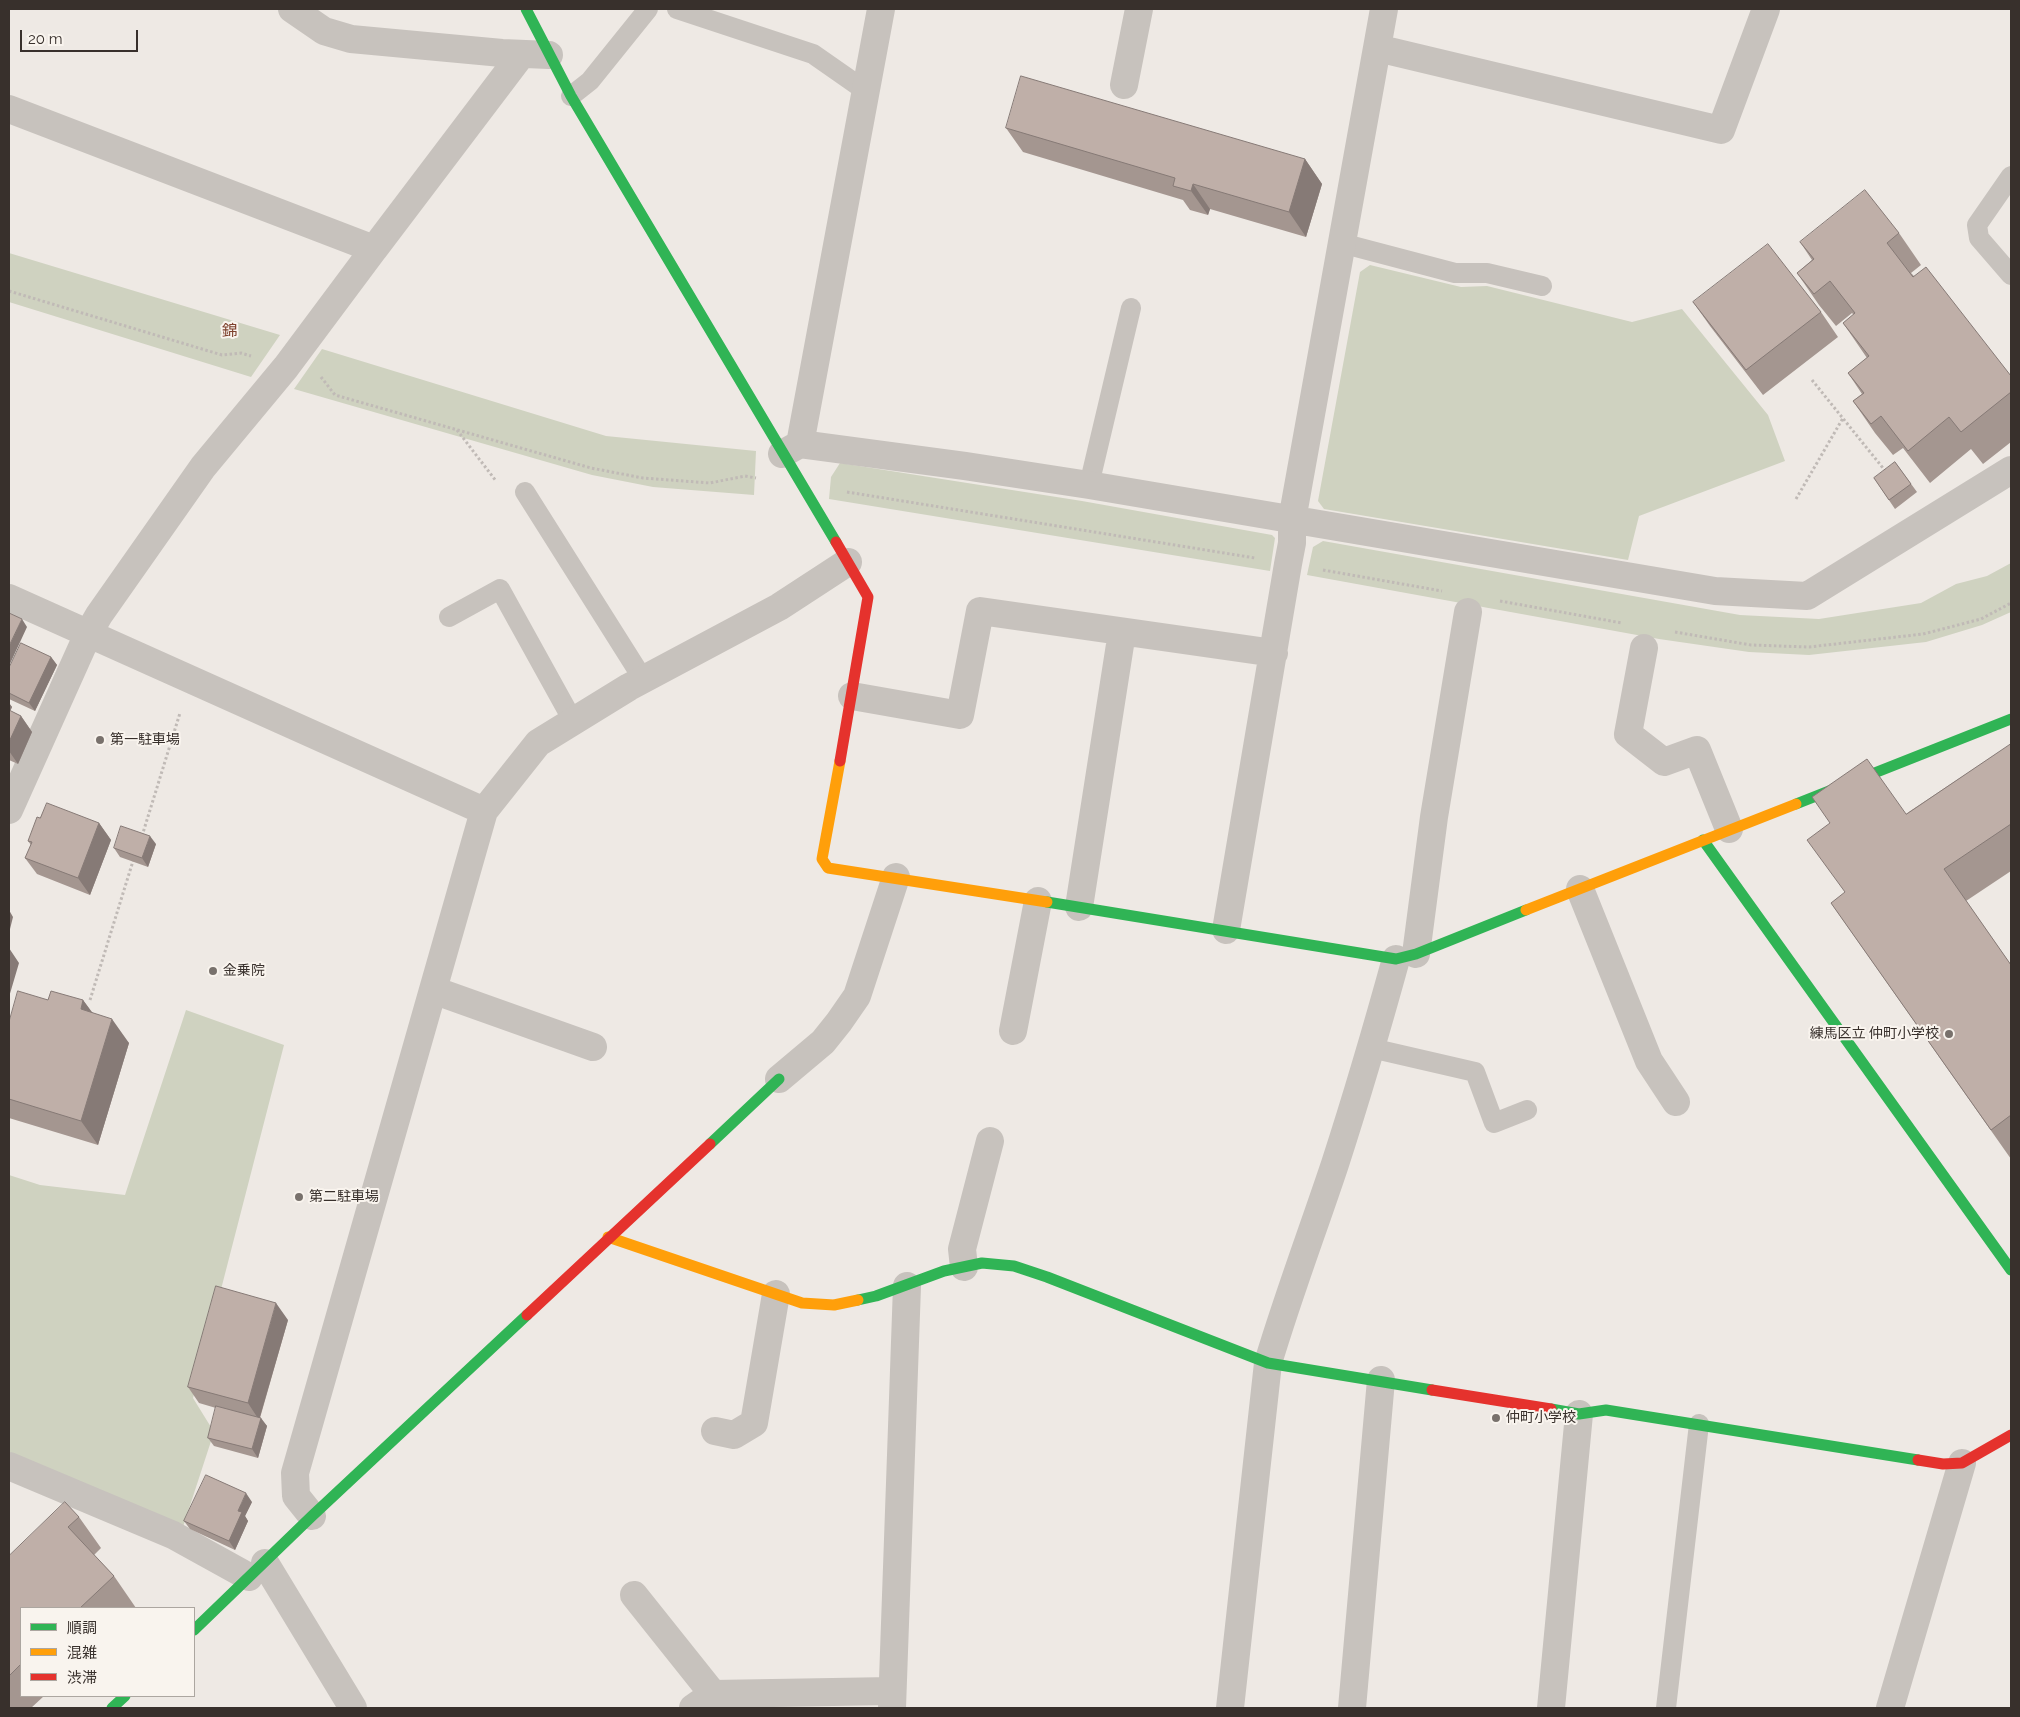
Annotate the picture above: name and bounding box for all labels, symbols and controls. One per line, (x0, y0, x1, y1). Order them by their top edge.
scale bar (22, 20, 140, 52)
text: 20 m (28, 30, 63, 48)
district label: 錦 (222, 321, 238, 341)
place label: 第一駐車場 (110, 732, 180, 748)
marker: 第一駐車場 (94, 734, 106, 746)
place label: 金乗院 (223, 963, 265, 979)
marker: 金乗院 (207, 965, 219, 977)
place label: 練馬区立 仲町小学校 (1809, 1026, 1939, 1042)
marker: 練馬区立 仲町小学校 (1943, 1028, 1955, 1040)
place label: 第二駐車場 (309, 1189, 379, 1205)
marker: 第二駐車場 (293, 1191, 305, 1203)
place label: 仲町小学校 (1506, 1410, 1576, 1426)
marker: 仲町小学校 (1490, 1412, 1502, 1424)
legend (20, 1607, 195, 1697)
text: 順調 (67, 1619, 97, 1637)
text: 混雑 (67, 1644, 97, 1662)
text: 渋滞 (67, 1669, 97, 1687)

